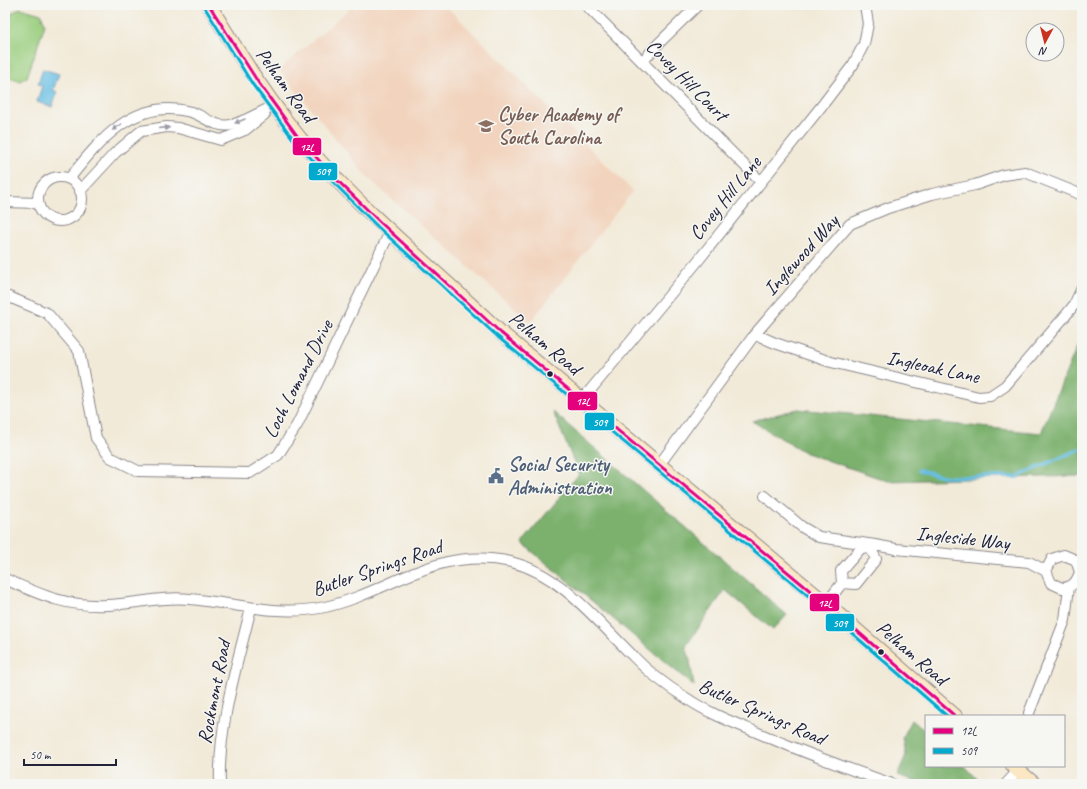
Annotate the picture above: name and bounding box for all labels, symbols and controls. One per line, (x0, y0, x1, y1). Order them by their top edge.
north arrow (1025, 22, 1065, 62)
street label: Covey Hill Court (641, 34, 736, 129)
street label: Pelham Road (251, 43, 323, 130)
text: N (1037, 44, 1048, 59)
place label: Cyber Academy of South Carolina (498, 102, 624, 150)
school or university icon: Cyber Academy of South Carolina (477, 117, 495, 135)
one-way arrow (234, 118, 245, 124)
one-way arrow (112, 123, 123, 131)
one-way arrow (158, 124, 170, 131)
line badge: 12L (292, 137, 322, 156)
text: 12L (300, 140, 316, 154)
street label: Covey Hill Lane (684, 150, 767, 245)
line badge: 509 (308, 162, 338, 181)
text: 509 (316, 164, 331, 178)
street label: Inglewood Way (758, 208, 846, 301)
street label: Pelham Road (504, 306, 588, 382)
street label: Loch Lomand Drive (258, 314, 339, 442)
street label: Ingleoak Lane (884, 345, 983, 389)
unlabelled marker (545, 369, 555, 379)
line badge: 12L (567, 391, 598, 411)
text: 12L (576, 394, 592, 408)
line badge: 509 (584, 412, 615, 431)
text: 509 (593, 415, 608, 429)
place label: Social Security Administration (508, 452, 613, 500)
public building icon: Social Security Administration (487, 467, 505, 485)
street label: Ingleside Way (915, 521, 1013, 556)
street label: Butler Springs Road (309, 533, 448, 602)
line badge: 12L (809, 593, 840, 612)
text: 12L (818, 596, 834, 610)
line badge: 509 (825, 613, 855, 632)
street label: Pelham Road (871, 615, 955, 693)
text: 509 (833, 616, 848, 630)
street label: Rockmont Road (192, 635, 237, 746)
unlabelled marker (876, 647, 886, 657)
street label: Butler Springs Road (695, 673, 832, 752)
legend (925, 715, 1065, 767)
text: 12L (961, 723, 978, 739)
scale bar (24, 741, 116, 767)
text: 509 (961, 743, 979, 759)
text: 50 m (30, 747, 52, 763)

